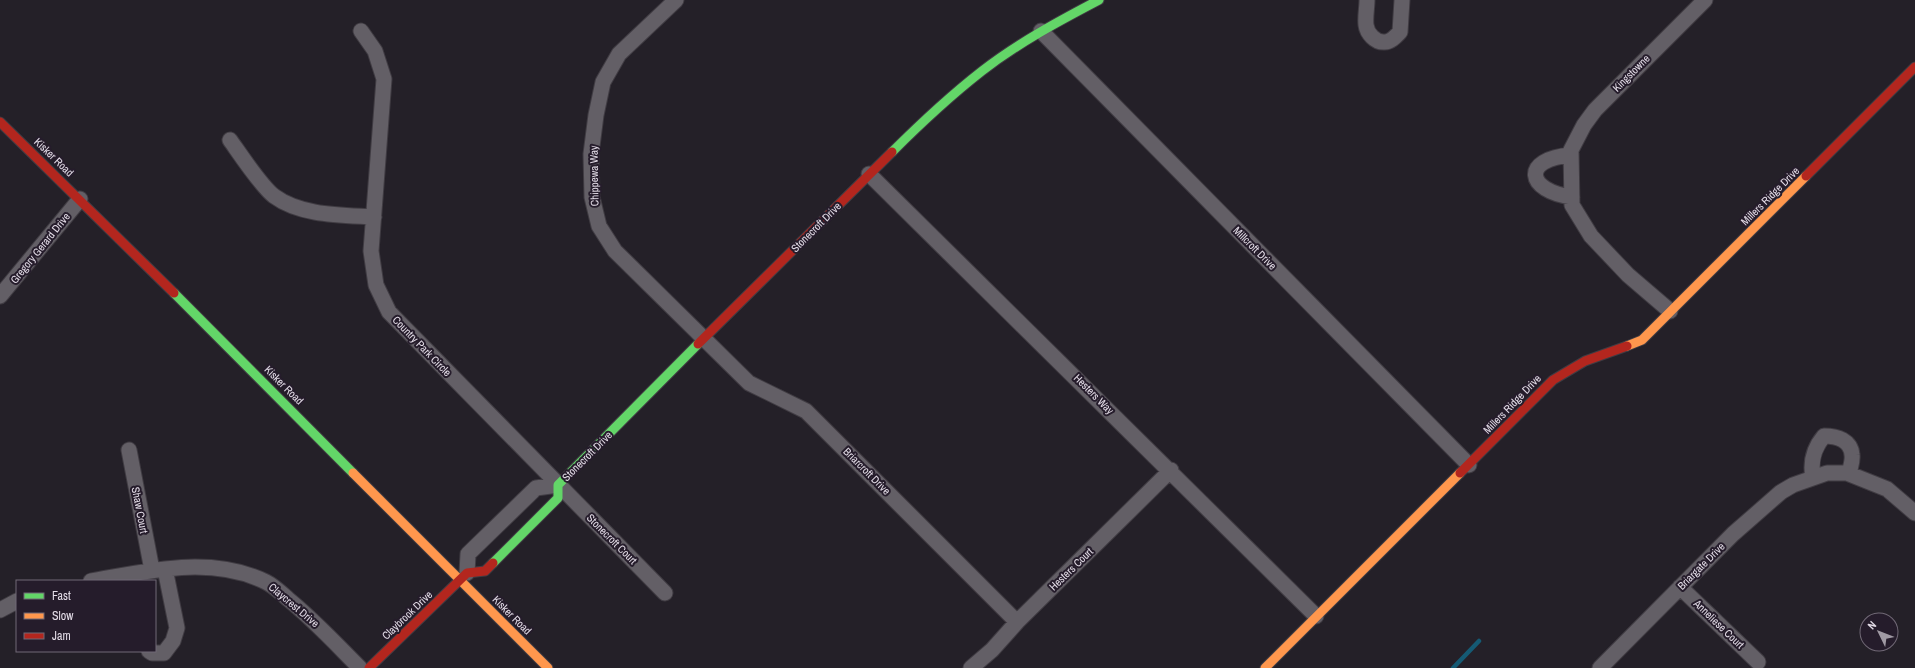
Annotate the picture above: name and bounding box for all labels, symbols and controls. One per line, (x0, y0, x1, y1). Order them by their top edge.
street label: Kingstowne (1609, 51, 1653, 95)
street label: Kisker Road (31, 135, 77, 179)
street label: Chippewa Way (586, 145, 602, 207)
street label: Millers Ridge Drive (1738, 164, 1802, 228)
street label: Stonecroft Drive (788, 199, 844, 255)
street label: Gregory Gerard Drive (7, 210, 73, 286)
street label: Millcroft Drive (1230, 223, 1280, 273)
street label: Country Park Circle (390, 313, 454, 379)
street label: Kisker Road (261, 362, 307, 408)
street label: Hesters Way (1071, 371, 1117, 417)
street label: Millers Ridge Drive (1480, 371, 1544, 437)
street label: Stonecroft Drive (559, 428, 615, 484)
street label: Briarcroft Drive (840, 444, 894, 498)
street label: Shaw Court (129, 486, 151, 535)
street label: Stonecroft Court (584, 511, 641, 568)
street label: Briargate Drive (1674, 539, 1728, 593)
street label: Hesters Court (1046, 544, 1096, 593)
legend (16, 580, 156, 652)
street label: Claycrest Drive (266, 580, 322, 630)
text: Fast (52, 588, 71, 604)
street label: Claybrook Drive (379, 588, 435, 642)
street label: Kisker Road (489, 592, 535, 638)
street label: Anneliese Court (1690, 596, 1747, 652)
text: Slow (52, 608, 74, 624)
north arrow (1859, 612, 1899, 652)
text: N (1864, 618, 1879, 632)
text: Jam (52, 628, 71, 644)

